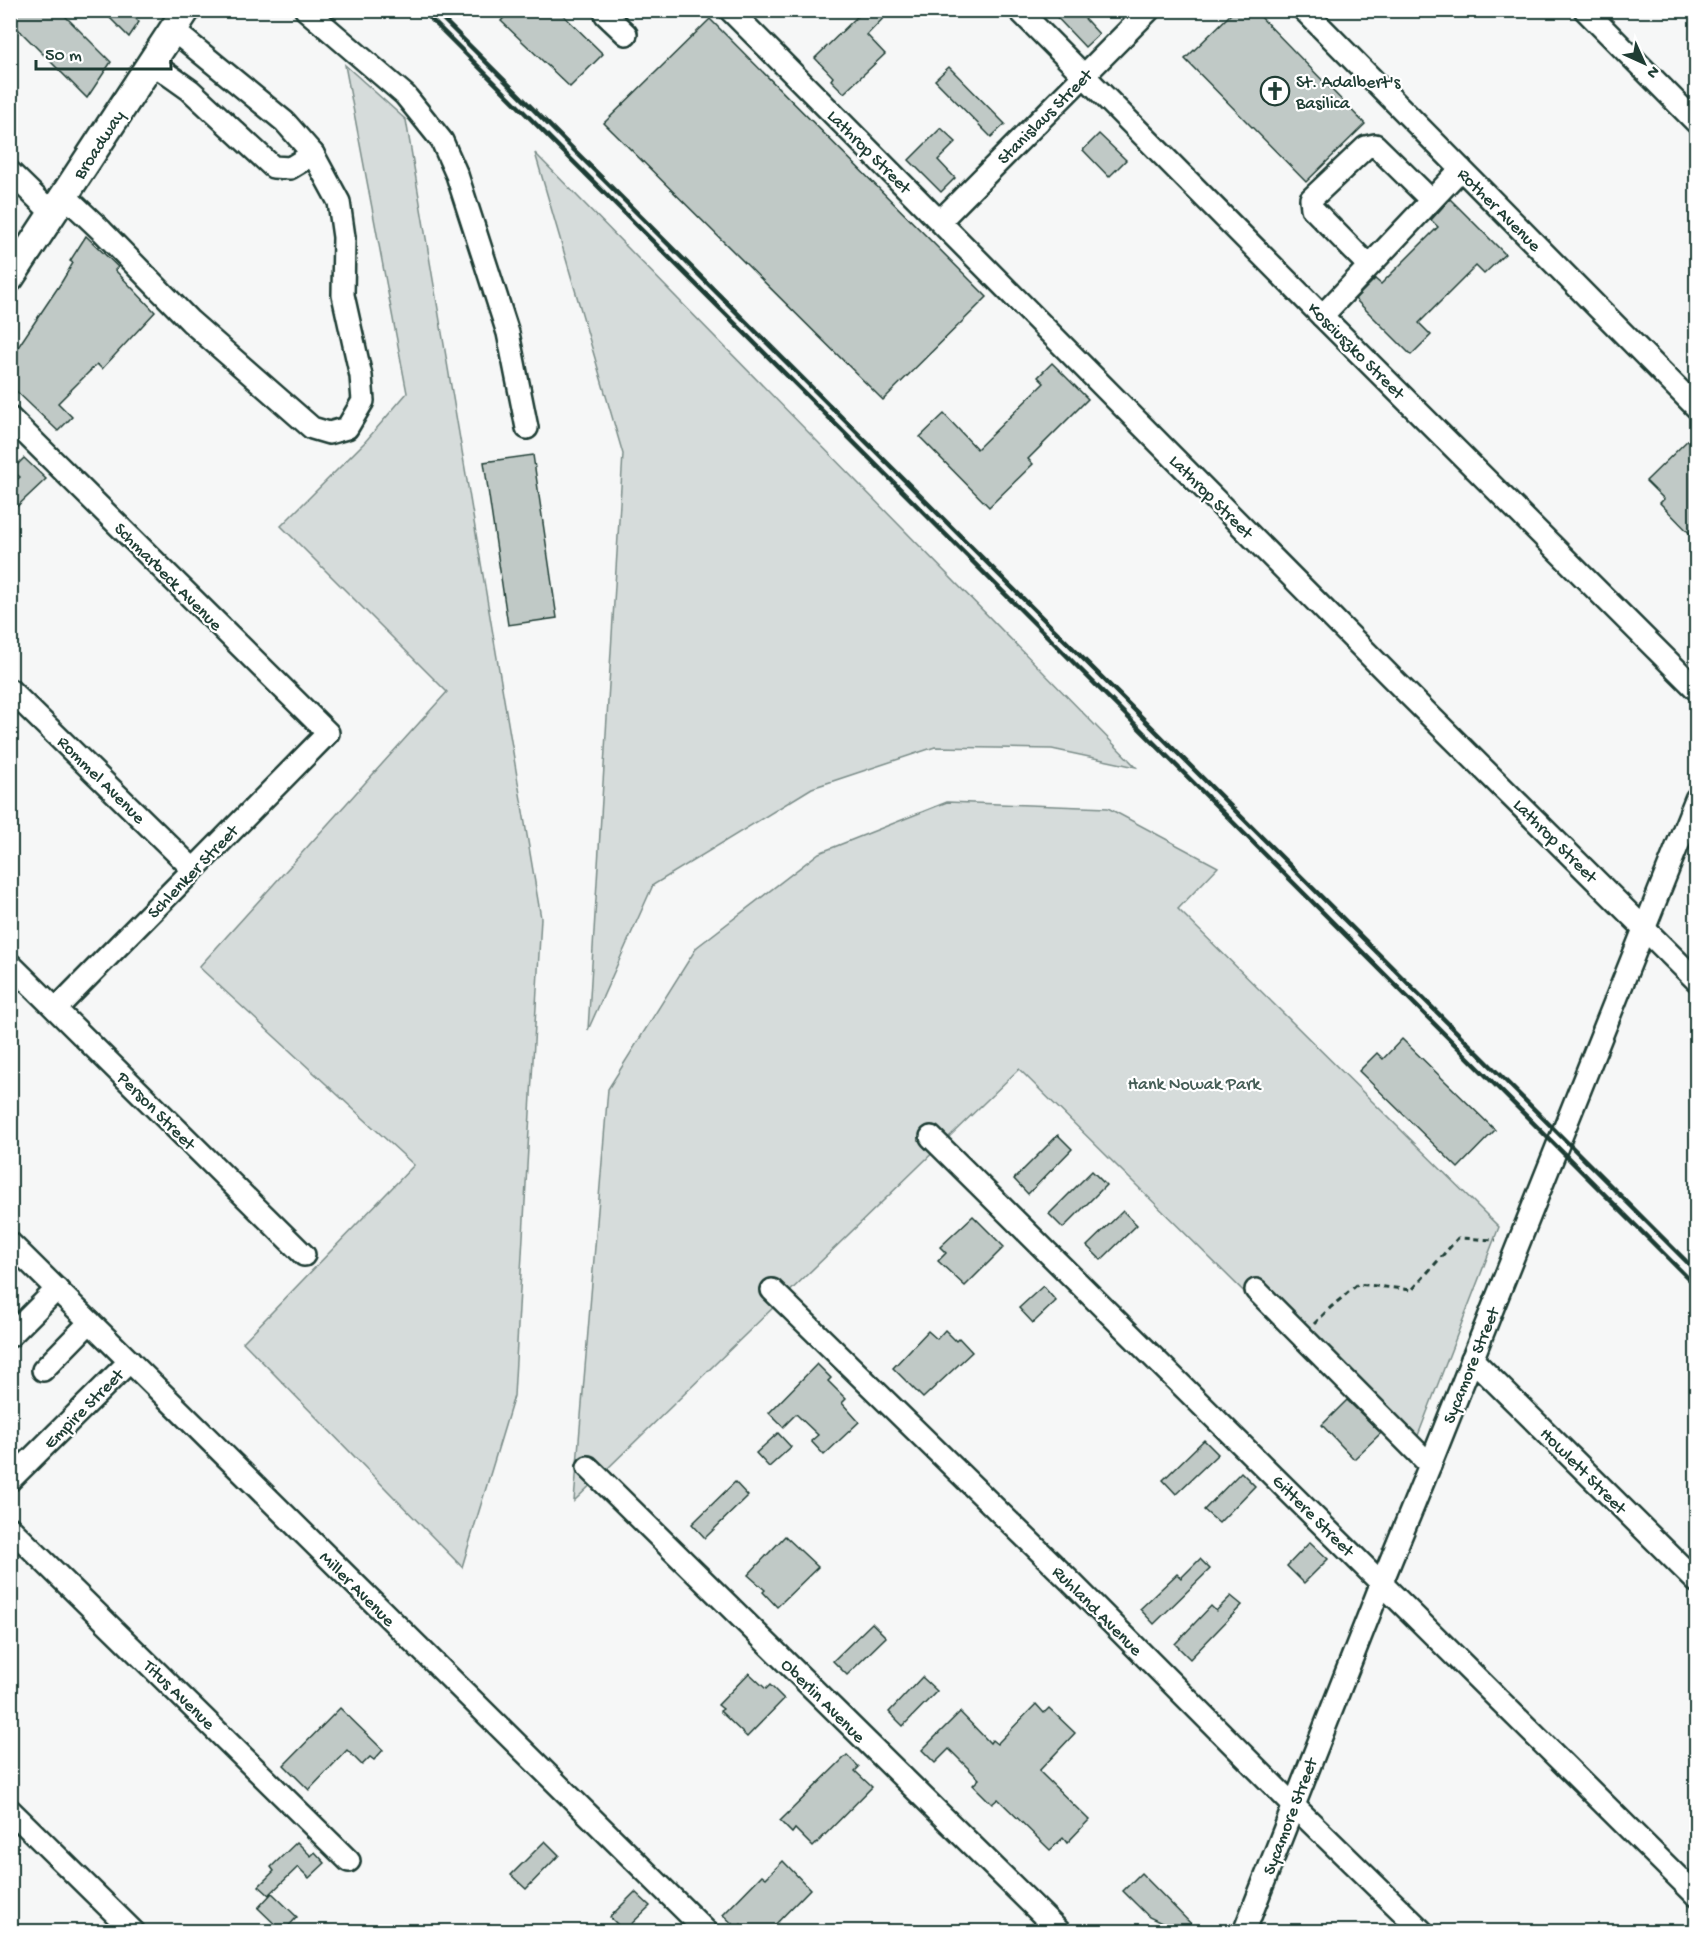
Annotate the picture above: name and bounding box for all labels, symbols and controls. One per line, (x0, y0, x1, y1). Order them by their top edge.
scale bar (36, 33, 171, 71)
north arrow (1614, 33, 1674, 93)
text: 50 m (45, 46, 82, 67)
text: N (1641, 61, 1663, 82)
street label: Stanislaus Street (994, 65, 1099, 170)
place label: St. Adalbert's Basilica (1295, 73, 1402, 115)
church icon: St. Adalbert's Basilica (1259, 75, 1291, 107)
street label: Lathrop Street (822, 106, 916, 200)
street label: Broadway (69, 107, 130, 185)
street label: Rother Avenue (1452, 165, 1545, 258)
street label: Kosciuszko Street (1302, 299, 1409, 406)
street label: Lathrop Street (1164, 451, 1258, 545)
street label: Schmarbeck Avenue (109, 519, 226, 637)
street label: Rommel Avenue (52, 732, 149, 830)
street label: Lathrop Street (1508, 795, 1602, 889)
street label: Schlenker Street (144, 820, 245, 924)
street label: Person Street (111, 1067, 200, 1157)
park label: Hank Nowak Park (1128, 1075, 1262, 1096)
street label: Sycamore Street (1439, 1303, 1506, 1427)
street label: Empire Street (40, 1364, 130, 1454)
street label: Howlett Street (1535, 1424, 1631, 1521)
street label: Gittere Street (1267, 1471, 1359, 1563)
street label: Miller Avenue (314, 1548, 399, 1632)
street label: Ruhland Avenue (1047, 1562, 1146, 1662)
street label: Oberlin Avenue (776, 1655, 869, 1749)
street label: Titus Avenue (137, 1656, 219, 1736)
street label: Sycamore Street (1259, 1754, 1324, 1878)

